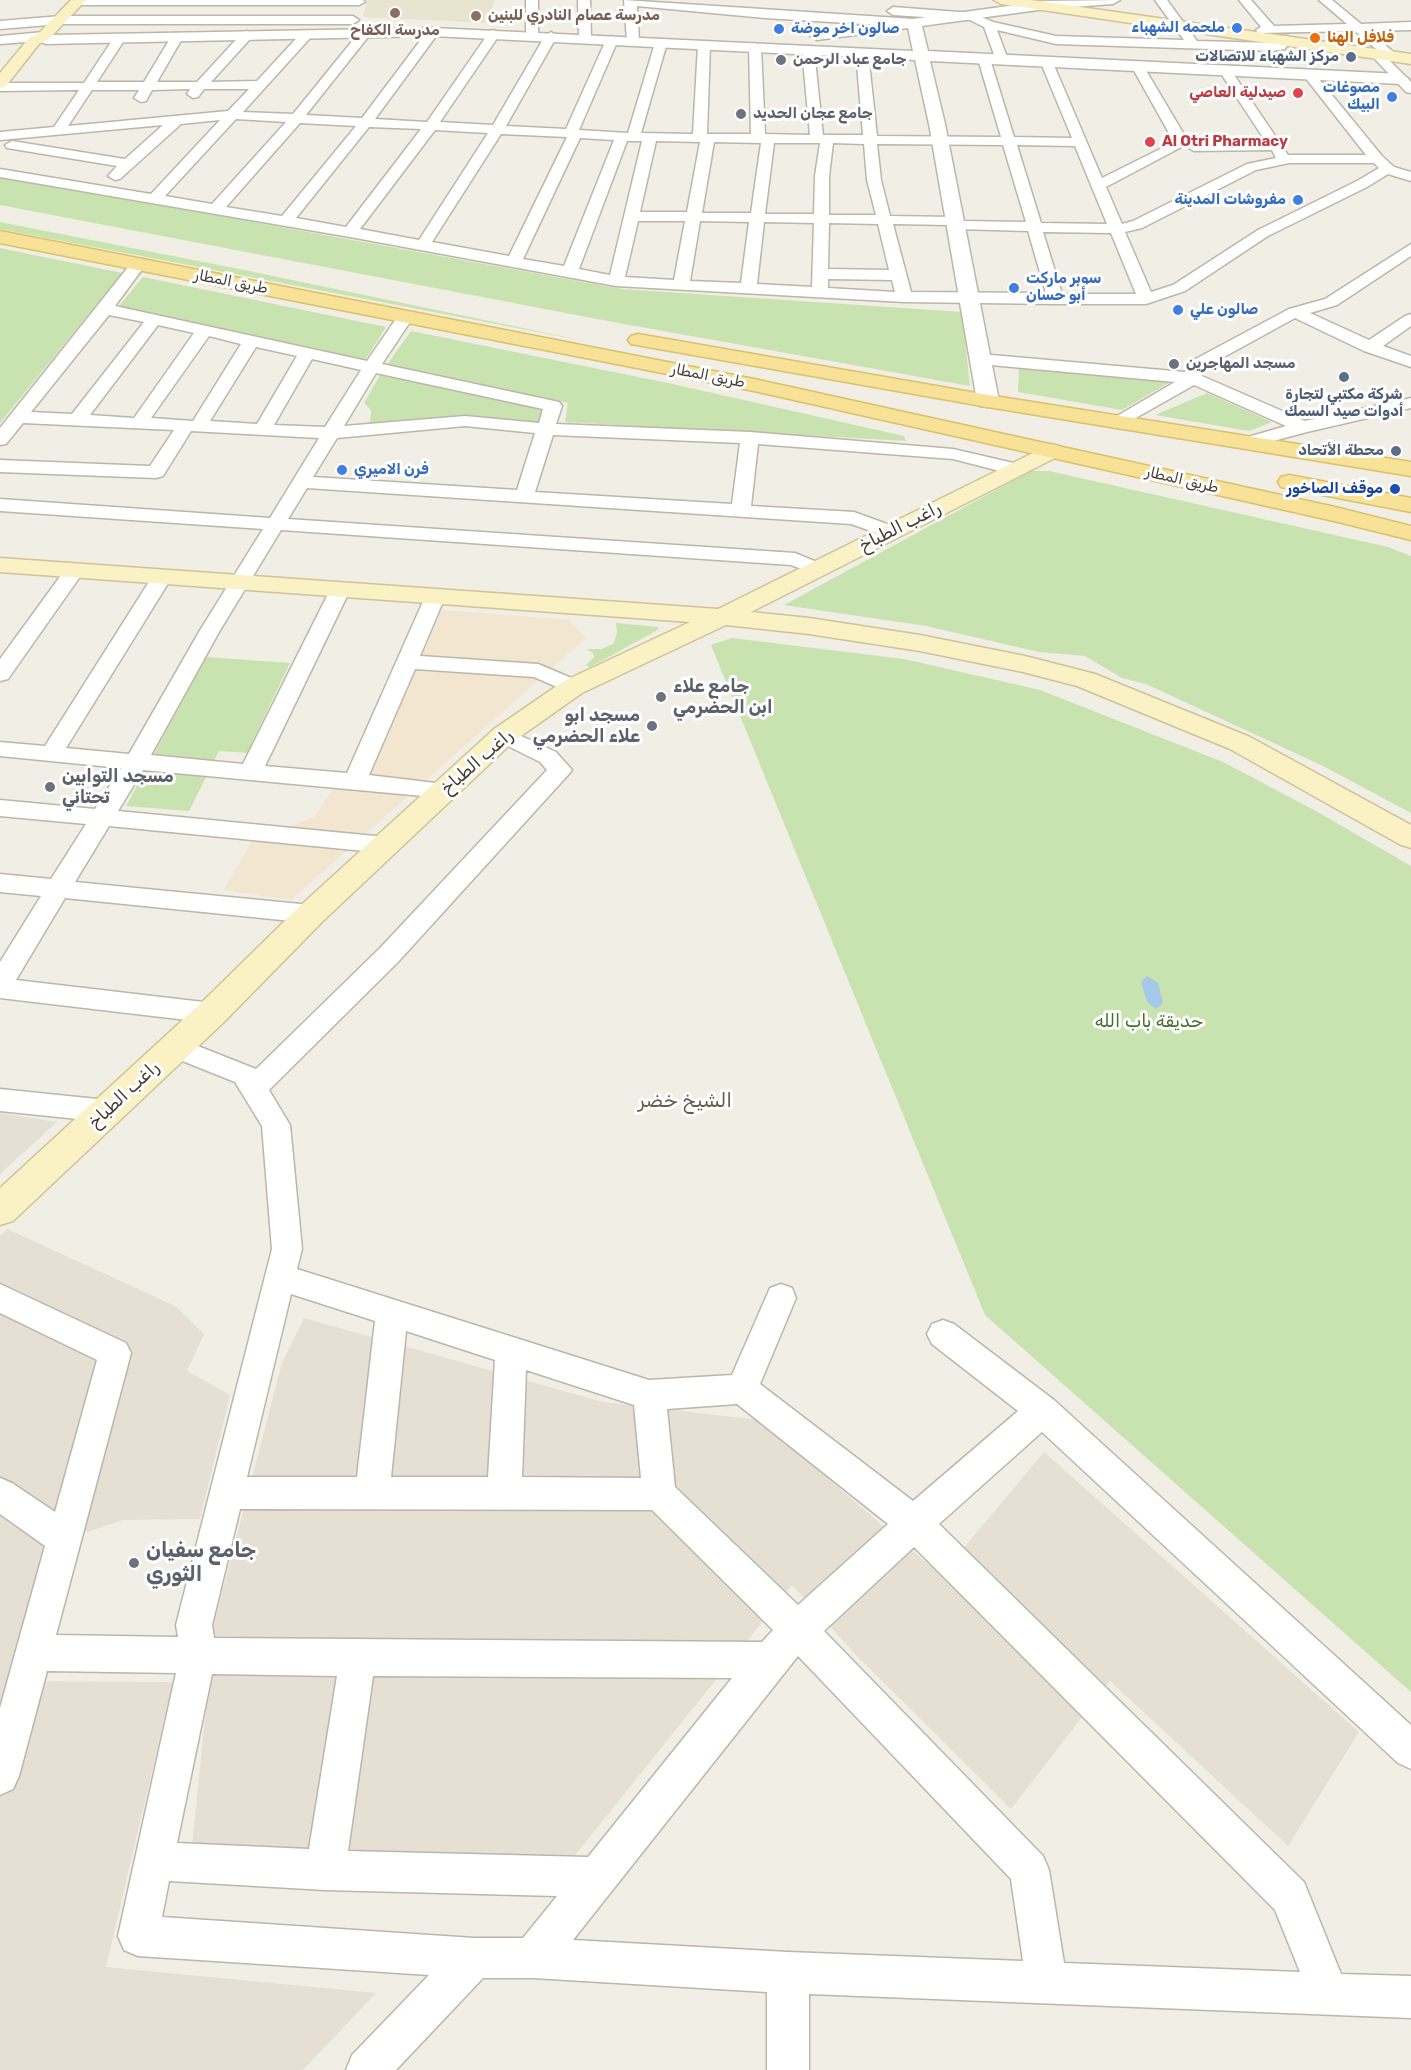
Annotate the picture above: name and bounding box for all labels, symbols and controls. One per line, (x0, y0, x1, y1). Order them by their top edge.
marker: مدرسة الكفاح (388, 6, 402, 20)
place label: مدرسة عصام النادري للبنين (488, 7, 660, 25)
marker: مدرسة عصام النادري للبنين (469, 9, 483, 23)
place label: ملحمه الشهباء (1131, 19, 1225, 37)
place label: صالون اخر موضة (791, 20, 899, 38)
marker: ملحمه الشهباء (1230, 21, 1244, 35)
place label: مدرسة الكفاح (350, 22, 440, 40)
marker: صالون اخر موضة (772, 22, 786, 36)
place label: فلافل الهنا (1327, 29, 1394, 47)
marker: فلافل الهنا (1308, 31, 1322, 45)
place label: مركز الشهباء للاتصالات (1195, 48, 1339, 66)
marker: مركز الشهباء للاتصالات (1344, 50, 1358, 64)
place label: جامع عباد الرحمن (793, 51, 906, 69)
marker: جامع عباد الرحمن (774, 53, 788, 67)
place label: مصوغات البيك (1323, 79, 1380, 114)
place label: صيدلية العاصي (1189, 84, 1286, 102)
marker: صيدلية العاصي (1291, 86, 1305, 100)
marker: مصوغات البيك (1385, 90, 1399, 104)
place label: جامع عجان الحديد (753, 105, 873, 123)
marker: جامع عجان الحديد (734, 107, 748, 121)
place label: Al Otri Pharmacy (1162, 133, 1288, 151)
marker: Al Otri Pharmacy (1143, 135, 1157, 149)
place label: مفروشات المدينة (1175, 191, 1286, 209)
marker: مفروشات المدينة (1291, 193, 1305, 207)
street label: طريق المطار (193, 266, 269, 298)
place label: سوبر ماركت أبو حسان (1026, 270, 1101, 305)
marker: سوبر ماركت أبو حسان (1007, 281, 1021, 295)
place label: صالون علي (1190, 301, 1258, 319)
marker: صالون علي (1171, 303, 1185, 317)
place label: مسجد المهاجرين (1186, 355, 1296, 373)
marker: مسجد المهاجرين (1167, 357, 1181, 371)
street label: طريق المطار (670, 360, 746, 392)
marker: شركة مكتبي لتجارة أدوات صيد السمك (1337, 370, 1351, 384)
place label: شركة مكتبي لتجارة أدوات صيد السمك (1285, 386, 1403, 421)
place label: محطة الأتحاد (1298, 442, 1384, 460)
marker: محطة الأتحاد (1389, 444, 1403, 458)
place label: فرن الاميري (354, 461, 429, 479)
marker: فرن الاميري (335, 463, 349, 477)
street label: طريق المطار (1144, 463, 1220, 497)
place label: موقف الصاخور (1287, 480, 1383, 498)
marker: موقف الصاخور (1388, 482, 1402, 496)
street label: راغب الطباخ (856, 497, 944, 557)
place label: جامع علاء ابن الحضرمي (673, 676, 773, 718)
marker: جامع علاء ابن الحضرمي (654, 690, 668, 704)
place label: مسجد ابو علاء الحضرمي (533, 705, 640, 748)
marker: مسجد ابو علاء الحضرمي (645, 719, 659, 733)
street label: راغب الطباخ (436, 725, 518, 799)
place label: مسجد التوابين تحتاني (62, 766, 174, 808)
marker: مسجد التوابين تحتاني (43, 780, 57, 794)
park label: حديقة باب الله (1095, 1011, 1203, 1033)
street label: راغب الطباخ (84, 1057, 164, 1133)
district label: الشيخ خضر (638, 1089, 732, 1113)
place label: جامع سفيان الثوري (146, 1538, 256, 1588)
marker: جامع سفيان الثوري (127, 1556, 141, 1570)

